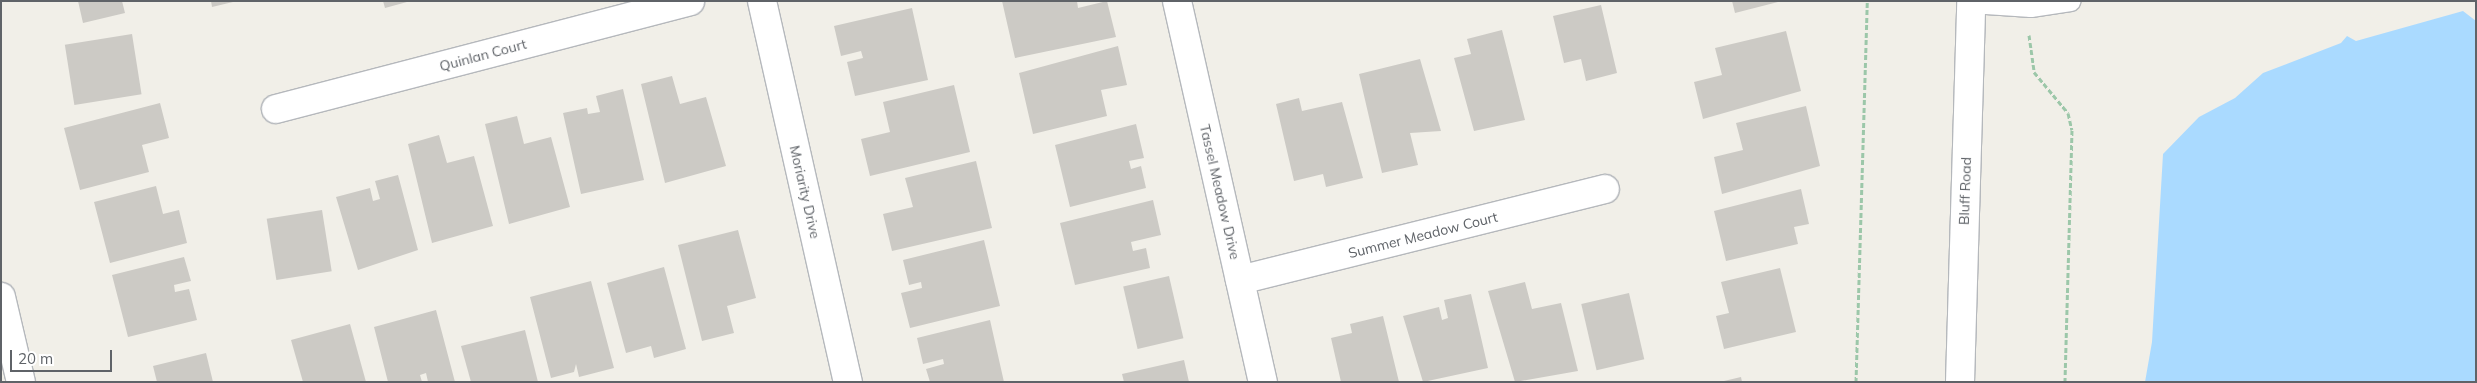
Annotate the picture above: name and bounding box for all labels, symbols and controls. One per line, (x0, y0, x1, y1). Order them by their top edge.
street label: Quinlan Court (438, 35, 528, 75)
street label: Tassel Meadow Drive (1196, 123, 1244, 261)
street label: Moriarity Drive (786, 144, 824, 240)
street label: Bluff Road (1955, 157, 1975, 225)
street label: Summer Meadow Court (1347, 208, 1499, 262)
scale bar (12, 340, 115, 372)
text: 20 m (18, 349, 53, 368)

